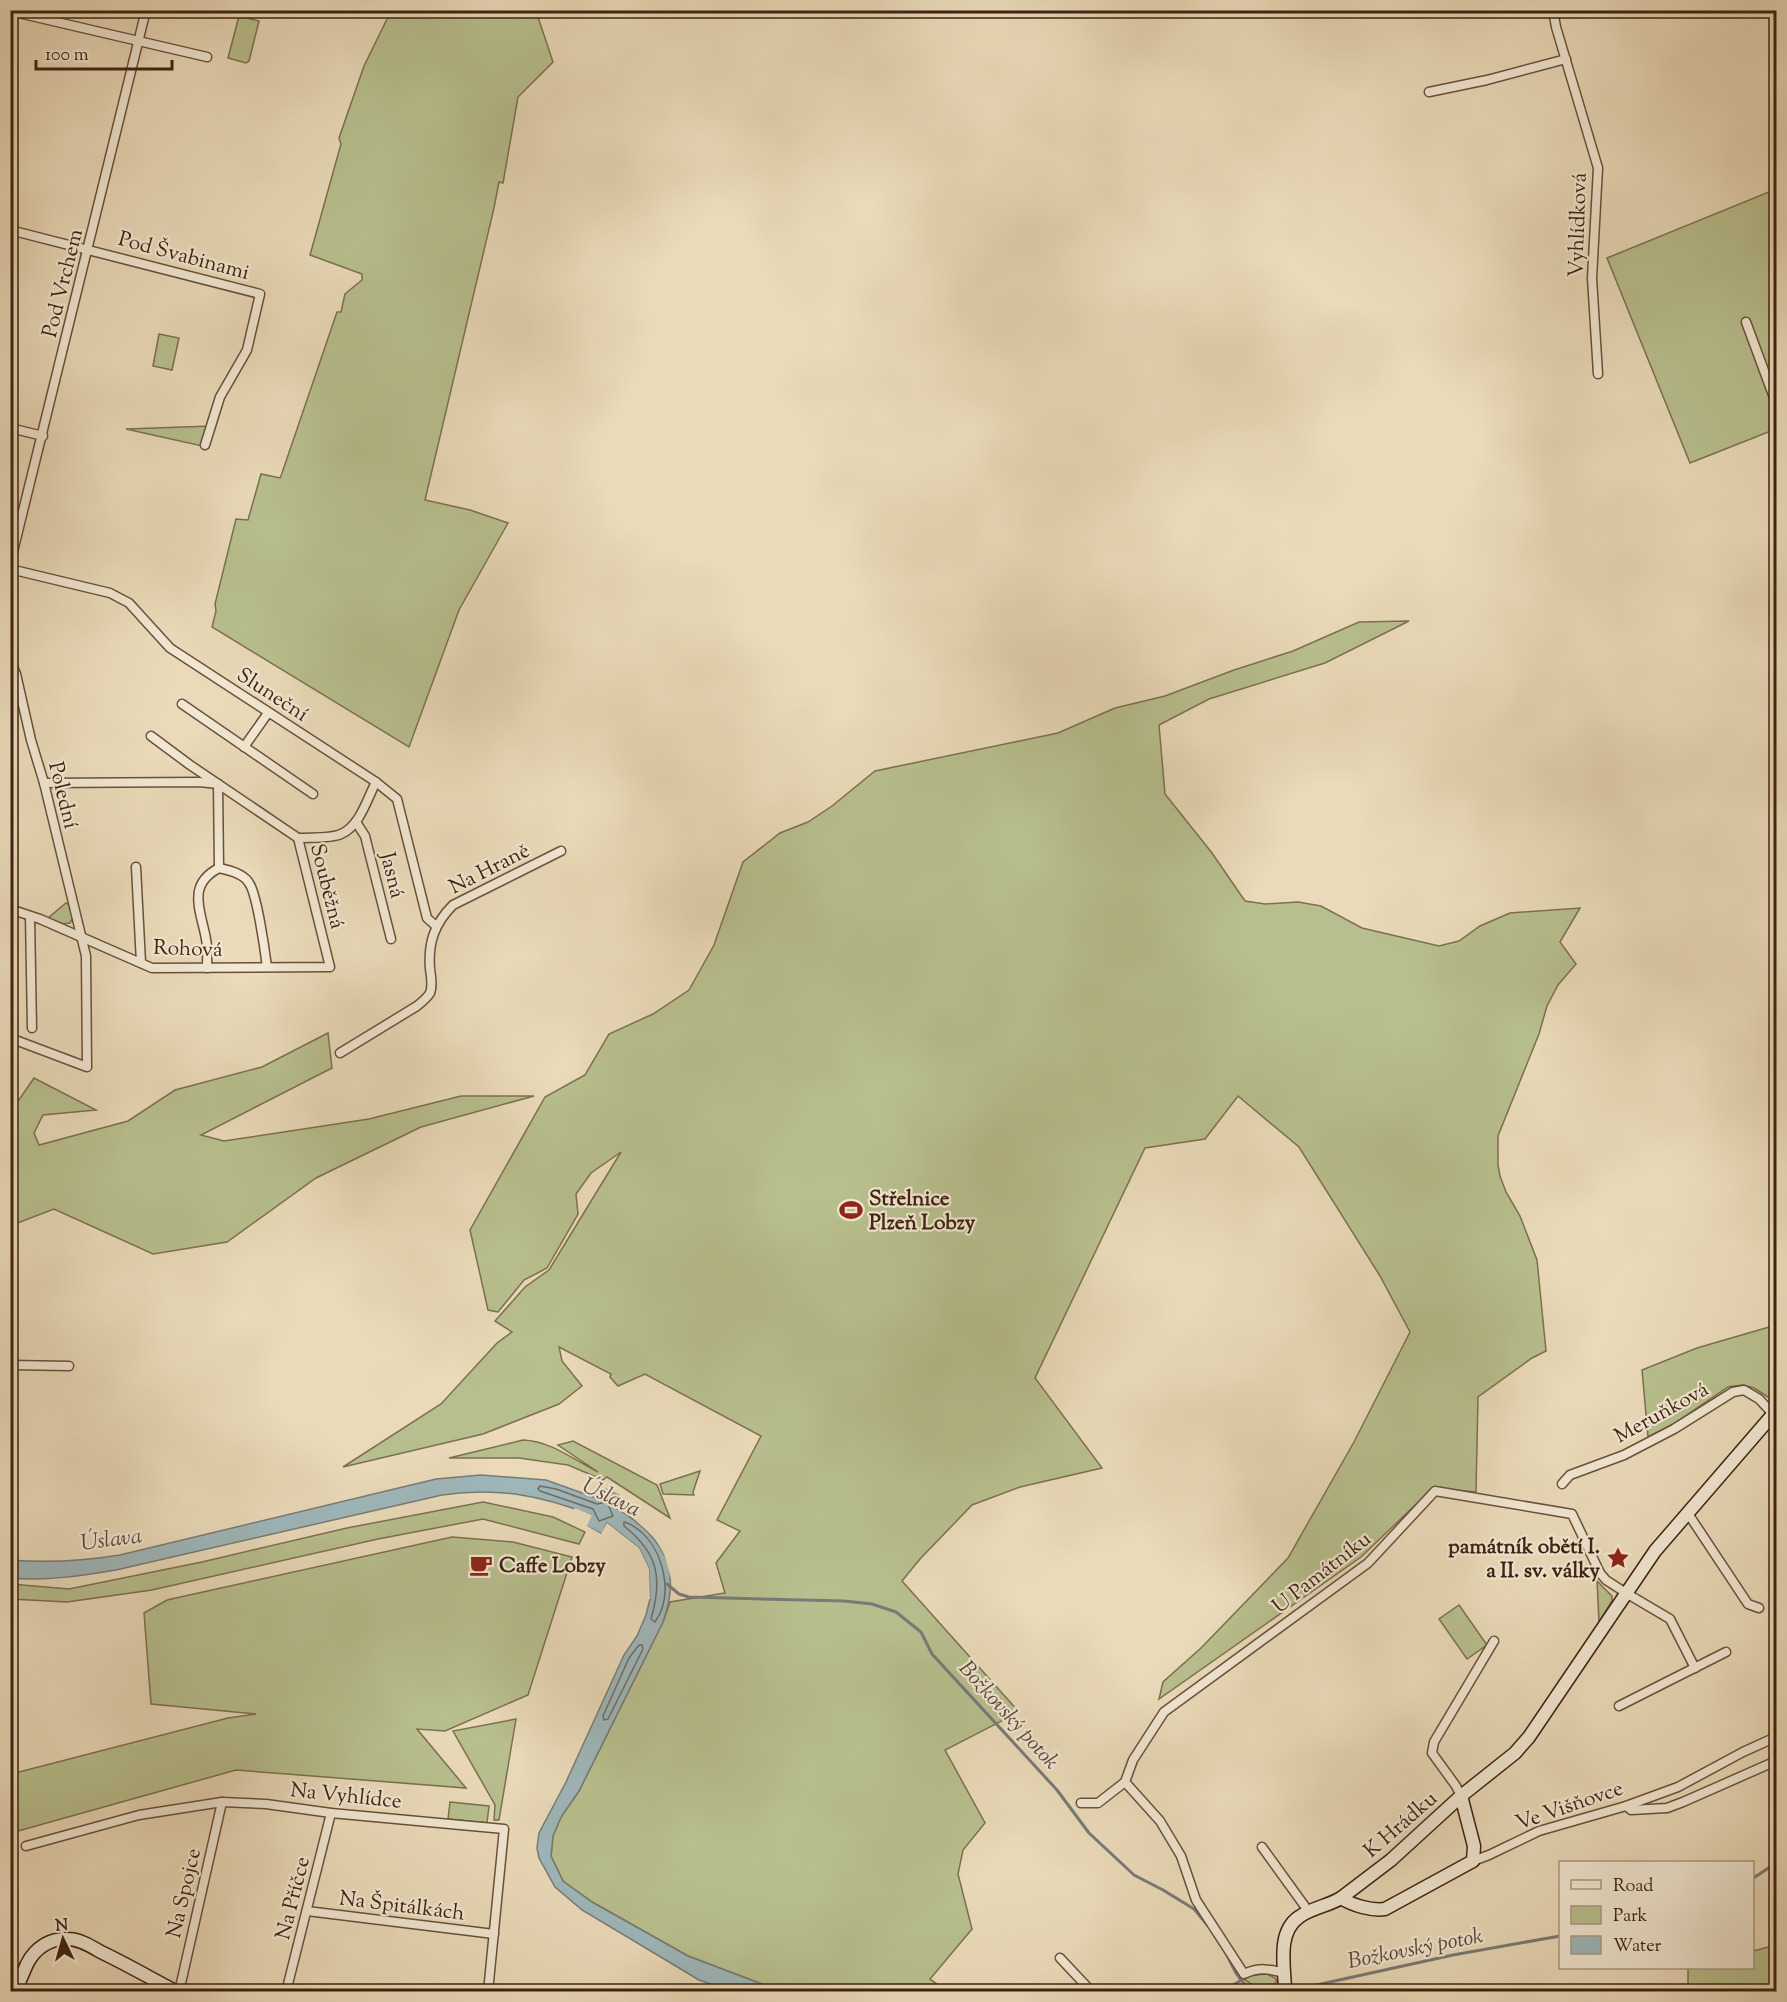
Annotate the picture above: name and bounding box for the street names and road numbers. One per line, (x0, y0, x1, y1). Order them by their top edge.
street label: Vyhlídková (1562, 172, 1596, 278)
street label: Pod Švabinami (115, 225, 252, 289)
street label: Pod Vrchem (36, 226, 92, 341)
street label: Sluneční (230, 661, 314, 730)
street label: Polední (39, 759, 85, 832)
street label: Na Hraně (444, 837, 535, 903)
street label: Souběžná (301, 841, 351, 933)
street label: Jasná (371, 849, 411, 902)
street label: Rohová (153, 934, 224, 966)
street label: Meruňková (1609, 1375, 1715, 1452)
street label: U Památníku (1266, 1525, 1378, 1622)
street label: Ve Višňovce (1512, 1775, 1627, 1839)
street label: Na Vyhlídce (289, 1776, 403, 1818)
street label: K Hrádku (1358, 1785, 1445, 1866)
street label: Na Spojce (160, 1846, 210, 1941)
street label: Na Příčce (269, 1854, 319, 1943)
street label: Na Špitálkách (337, 1884, 466, 1930)

